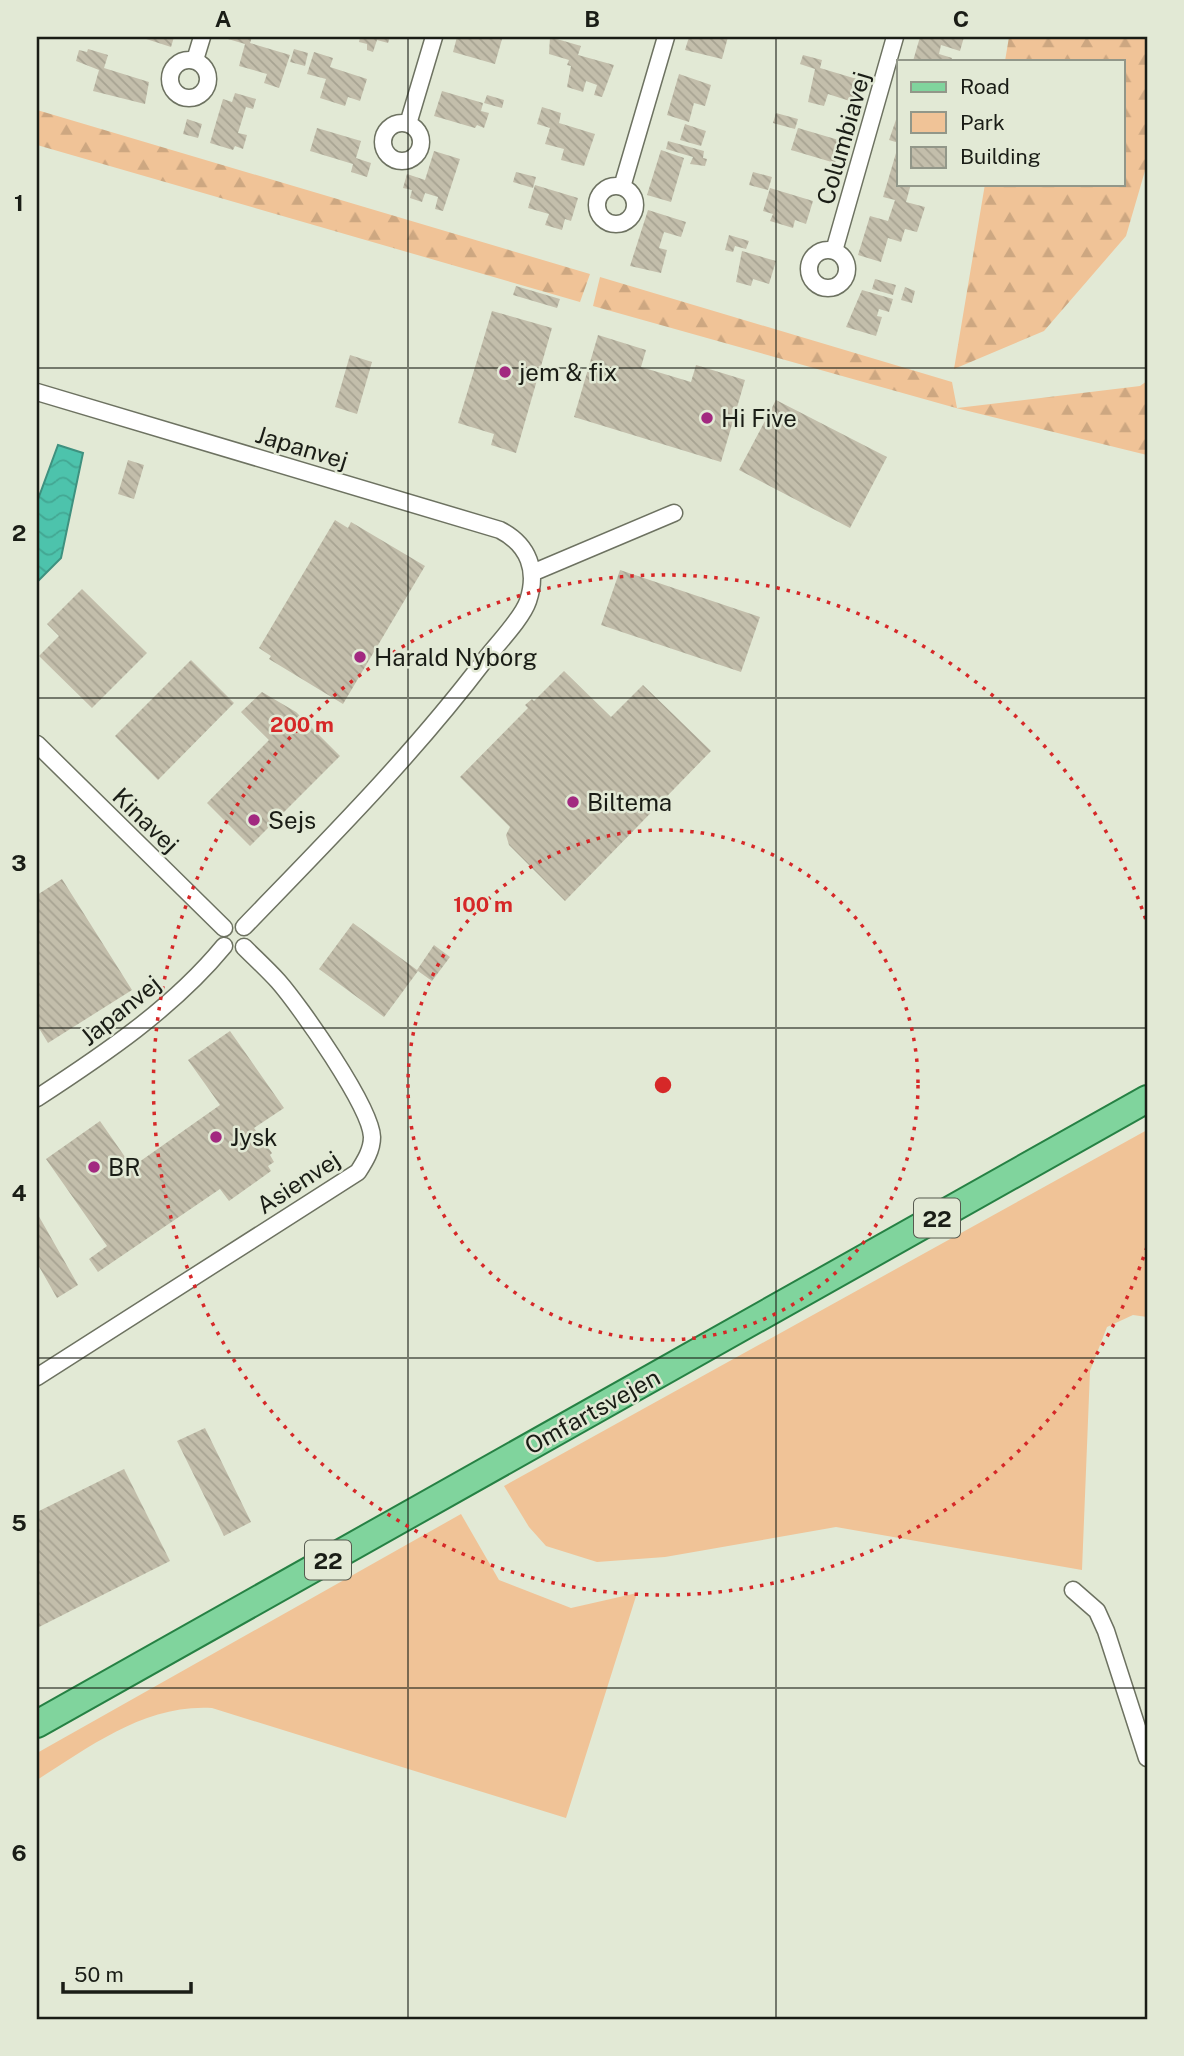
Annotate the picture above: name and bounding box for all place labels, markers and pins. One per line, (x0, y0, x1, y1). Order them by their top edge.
place label: jem & fix (518, 358, 617, 386)
marker: jem & fix (497, 364, 513, 380)
place label: Hi Five (721, 404, 797, 432)
marker: Hi Five (699, 410, 715, 426)
place label: Harald Nyborg (374, 643, 537, 671)
marker: Harald Nyborg (352, 649, 368, 665)
place label: Biltema (587, 788, 672, 816)
marker: Biltema (565, 794, 581, 810)
place label: Sejs (268, 806, 316, 834)
marker: Sejs (246, 812, 262, 828)
centre of rings (651, 1073, 675, 1097)
place label: Jysk (230, 1123, 278, 1151)
marker: Jysk (208, 1129, 224, 1145)
place label: BR (108, 1153, 141, 1181)
marker: BR (86, 1159, 102, 1175)

